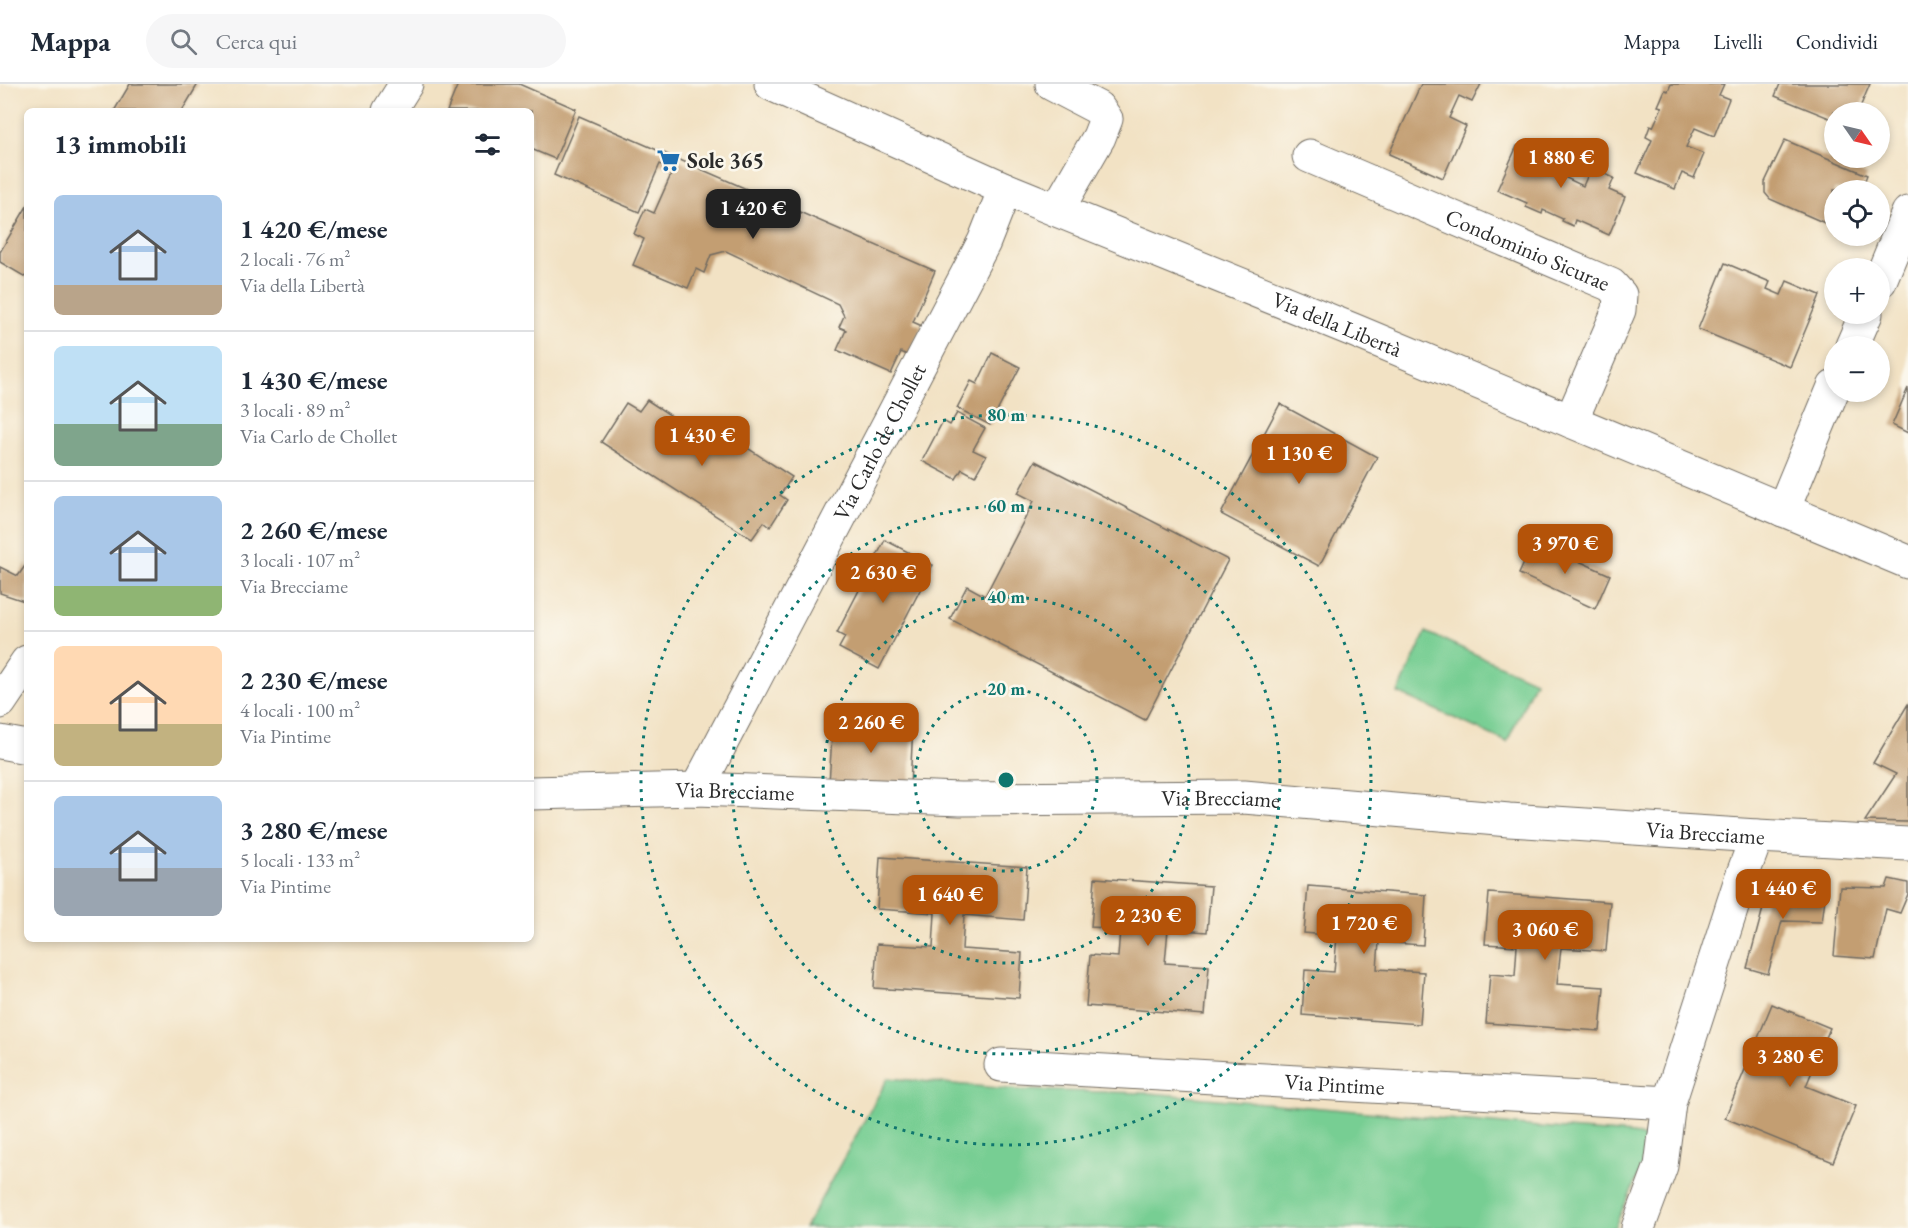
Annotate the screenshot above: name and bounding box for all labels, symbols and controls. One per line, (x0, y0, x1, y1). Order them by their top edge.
search box (146, 14, 566, 68)
text: Mappa (30, 23, 110, 59)
icon: search (167, 25, 200, 58)
text: Cerca qui (215, 27, 297, 56)
text: Mappa (1624, 28, 1680, 55)
text: Livelli (1713, 28, 1763, 55)
text: Condividi (1796, 28, 1878, 55)
north arrow (1824, 102, 1890, 168)
map controls (1824, 102, 1890, 402)
text: 13 immobili (54, 127, 187, 161)
icon: filters (471, 128, 504, 161)
pin: 1 880 € (1506, 138, 1616, 189)
text: 1 880 € (1528, 144, 1594, 170)
place label: Sole 365 (687, 146, 764, 175)
supermarket icon: Sole 365 (656, 147, 682, 173)
button: locate (1824, 180, 1890, 246)
pin: 1 420 € (698, 189, 808, 240)
text: 1 420 € (720, 195, 786, 221)
street label: Condominio Sicurae (1441, 202, 1615, 298)
text: 1 420 €/mese (240, 212, 388, 246)
icon: home (102, 219, 174, 291)
text: 2 locali · 76 m² (240, 246, 351, 272)
button: + (1824, 258, 1890, 324)
text: Via della Libertà (240, 272, 365, 298)
street label: Via della Libertà (1268, 284, 1407, 363)
button: − (1824, 336, 1890, 402)
street label: Via Carlo de Chollet (826, 358, 932, 525)
text: 1 430 €/mese (240, 363, 388, 397)
icon: home (102, 370, 174, 442)
text: 3 locali · 89 m² (240, 397, 351, 423)
text: 80 m (987, 403, 1025, 426)
pin: 1 430 € (647, 416, 757, 467)
text: 1 430 € (669, 422, 735, 448)
text: Via Carlo de Chollet (240, 423, 397, 449)
pin: 1 130 € (1244, 434, 1354, 485)
text: 1 130 € (1266, 440, 1332, 466)
text: 60 m (987, 494, 1025, 517)
text: 2 260 €/mese (240, 513, 388, 547)
icon: home (102, 520, 174, 592)
pin: 3 970 € (1510, 524, 1620, 575)
text: 3 970 € (1532, 530, 1598, 556)
text: 3 locali · 107 m² (240, 547, 360, 573)
pin: 2 630 € (828, 553, 938, 604)
text: 2 630 € (850, 559, 916, 585)
text: Via Brecciame (240, 573, 348, 599)
text: 40 m (987, 585, 1025, 608)
text: 2 230 €/mese (240, 663, 388, 697)
icon: home (102, 670, 174, 742)
text: 20 m (987, 677, 1025, 700)
text: 4 locali · 100 m² (240, 697, 360, 723)
pin: 2 260 € (816, 703, 926, 754)
text: 2 260 € (838, 709, 904, 735)
text: Via Pintime (240, 723, 331, 749)
centre of rings (996, 770, 1016, 790)
street label: Via Brecciame (675, 774, 795, 807)
street label: Via Brecciame (1161, 782, 1282, 815)
text: 3 280 €/mese (240, 813, 388, 847)
street label: Via Brecciame (1645, 814, 1766, 851)
icon: home (102, 820, 174, 892)
text: 5 locali · 133 m² (240, 847, 360, 873)
pin: 1 440 € (1728, 869, 1838, 920)
text: Via Pintime (240, 873, 331, 899)
pin: 1 640 € (895, 875, 1005, 926)
text: 1 440 € (1750, 875, 1816, 901)
text: 1 640 € (917, 881, 983, 907)
pin: 2 230 € (1093, 896, 1203, 947)
text: 2 230 € (1115, 902, 1181, 928)
pin: 1 720 € (1309, 904, 1419, 955)
text: 1 720 € (1331, 910, 1397, 936)
pin: 3 060 € (1490, 910, 1600, 961)
text: 3 060 € (1512, 916, 1578, 942)
pin: 3 280 € (1735, 1037, 1845, 1088)
text: 3 280 € (1757, 1043, 1823, 1069)
street label: Via Pintime (1284, 1067, 1386, 1101)

